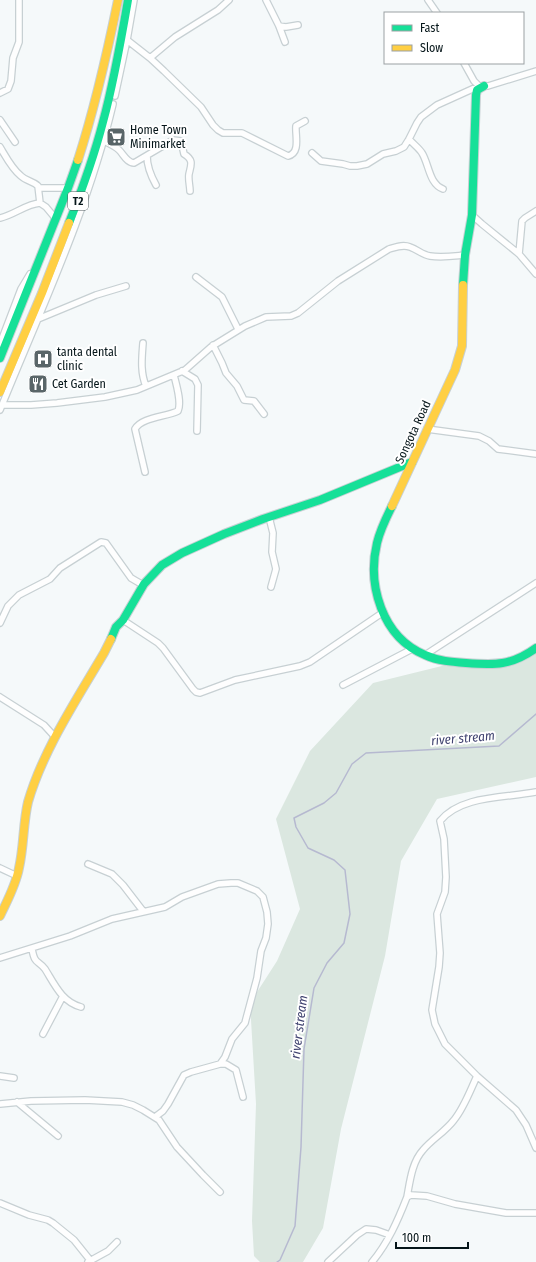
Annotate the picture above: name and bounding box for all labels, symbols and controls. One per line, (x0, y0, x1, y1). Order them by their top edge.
legend (384, 12, 524, 64)
text: Fast (420, 21, 439, 35)
text: Slow (420, 41, 443, 55)
place label: Home Town Minimarket (130, 123, 187, 151)
supermarket icon: Home Town Minimarket (105, 126, 127, 148)
road number: T2 (68, 192, 88, 210)
place label: tanta dental clinic (57, 345, 117, 373)
hospital icon: tanta dental clinic (32, 348, 54, 370)
restaurant icon: Cet Garden (27, 373, 49, 395)
place label: Cet Garden (52, 377, 106, 391)
street label: Songota Road (392, 398, 434, 466)
water label: river stream (431, 728, 495, 748)
water label: river stream (288, 994, 310, 1060)
scale bar (396, 1224, 468, 1250)
text: 100 m (402, 1231, 431, 1245)

